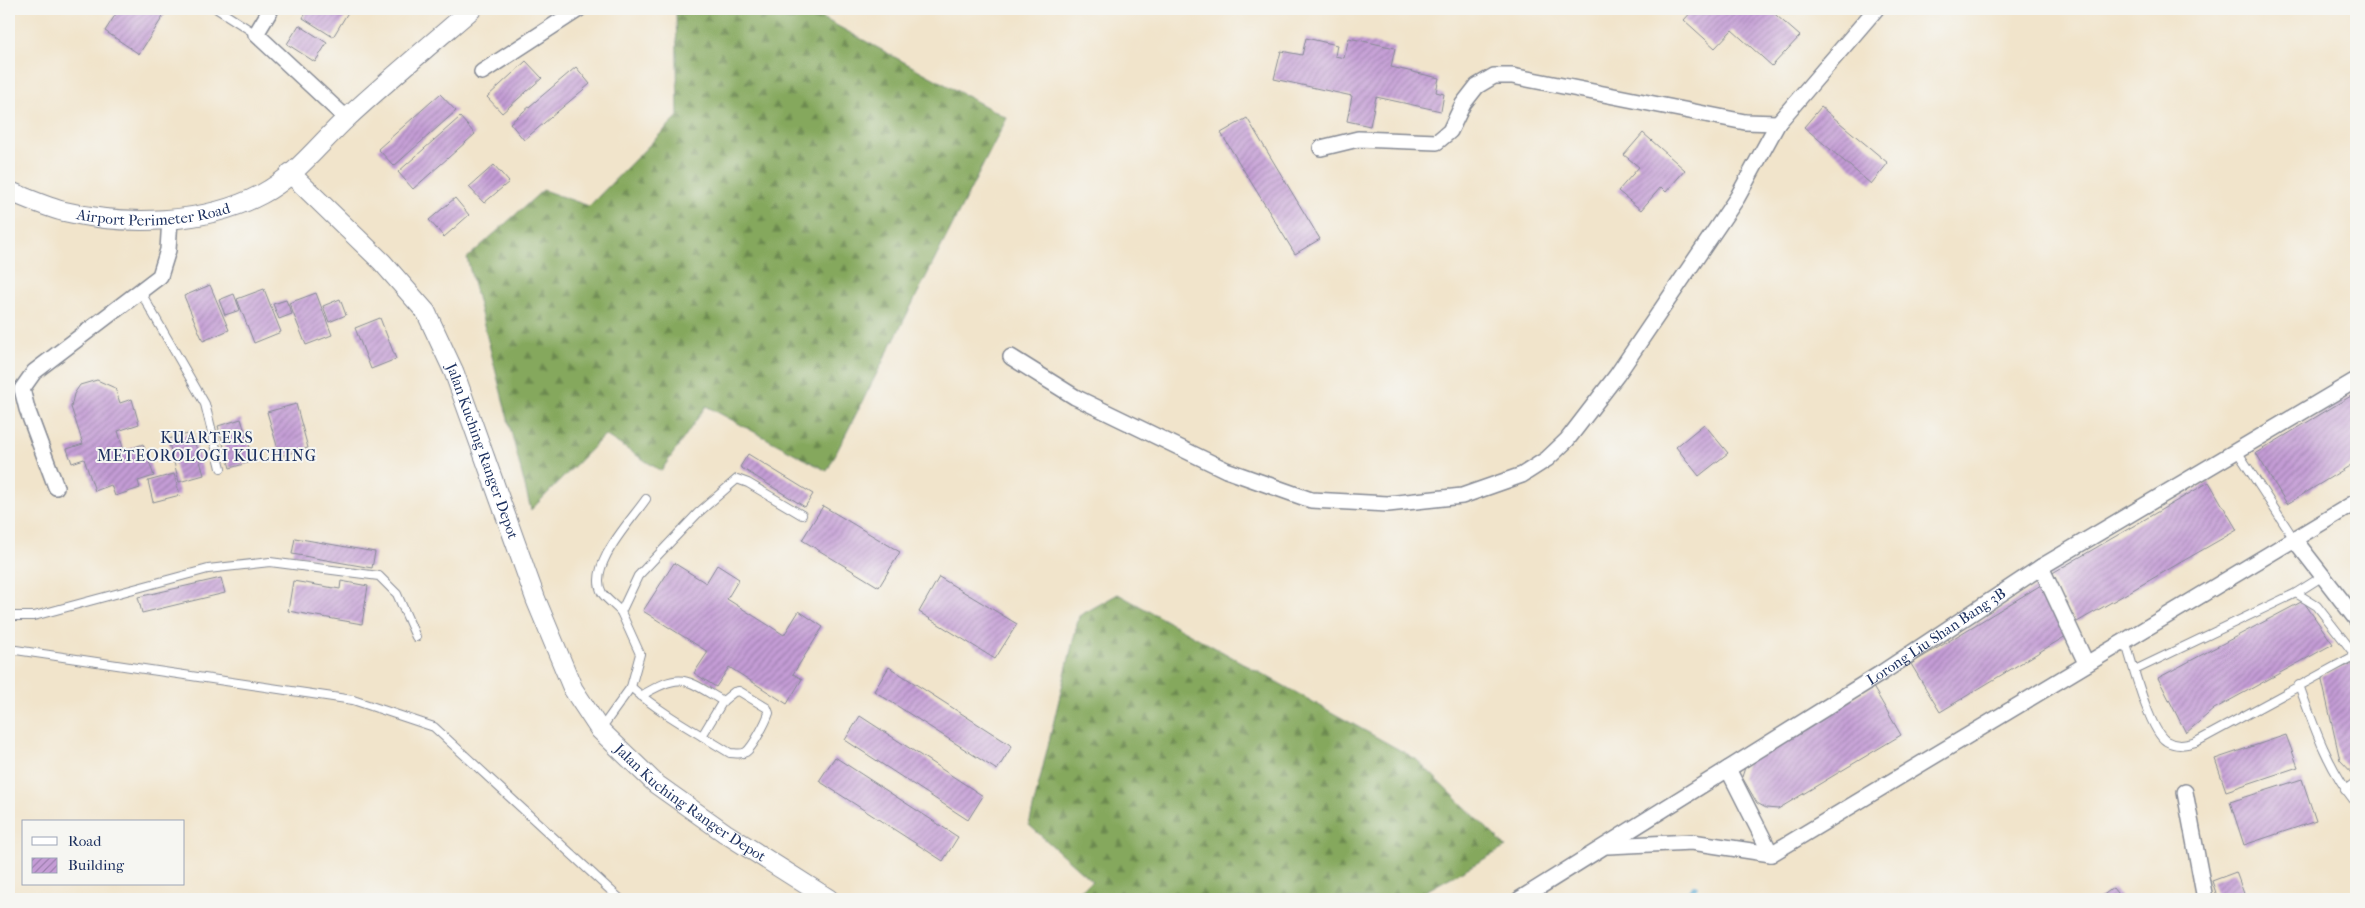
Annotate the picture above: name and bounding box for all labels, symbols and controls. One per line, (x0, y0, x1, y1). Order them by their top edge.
street label: Airport Perimeter Road (74, 199, 233, 229)
street label: Jalan Kuching Ranger Depot (442, 360, 523, 542)
district label: KUARTERS METEOROLOGI KUCHING (97, 428, 317, 465)
street label: Lorong Liu Shan Bang 3B (1863, 584, 2009, 689)
street label: Jalan Kuching Ranger Depot (610, 739, 770, 866)
legend (22, 820, 185, 886)
text: Road (68, 832, 102, 850)
text: Building (68, 856, 125, 874)

